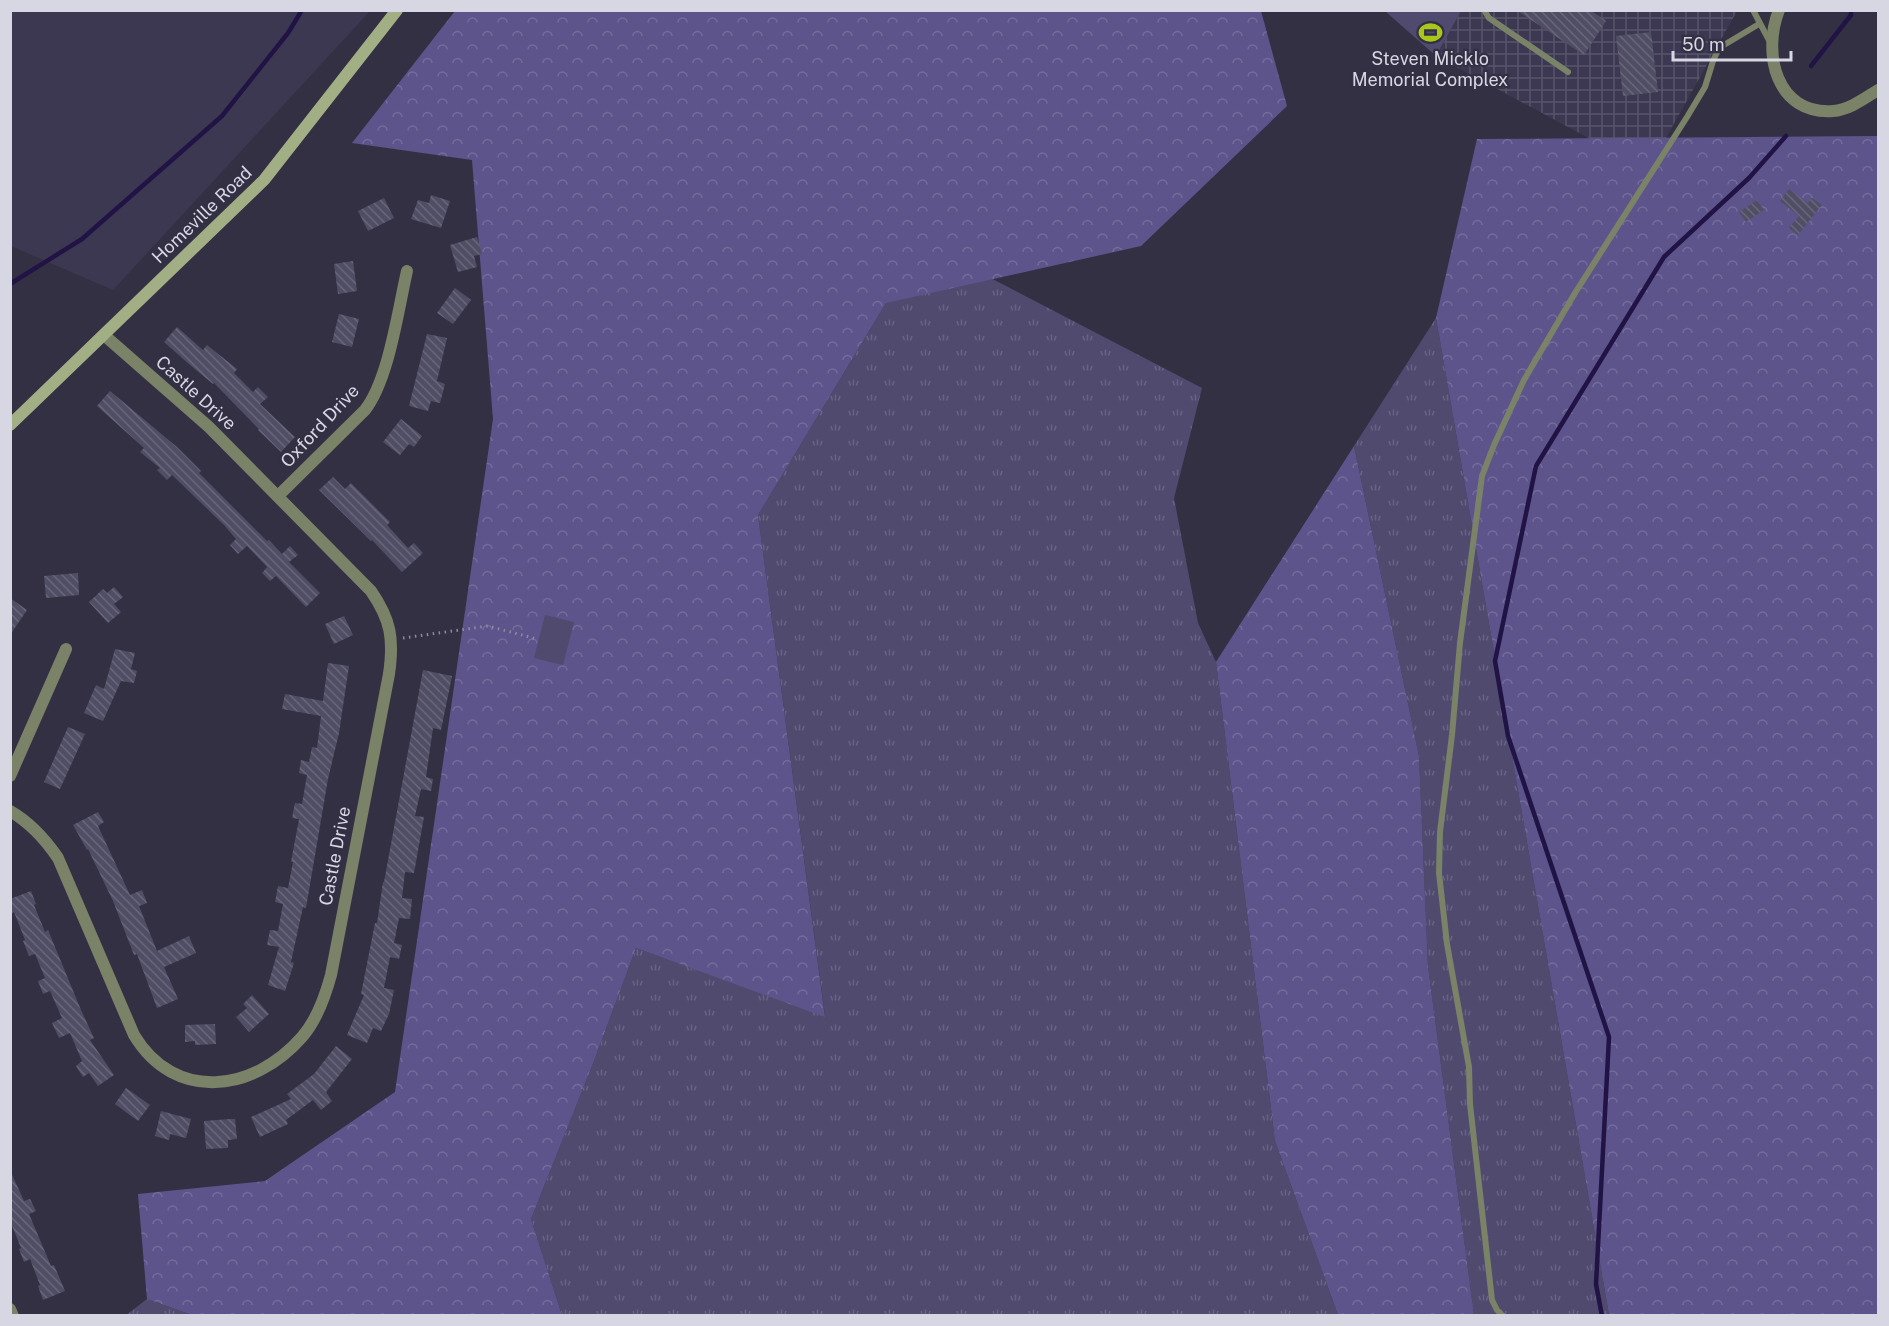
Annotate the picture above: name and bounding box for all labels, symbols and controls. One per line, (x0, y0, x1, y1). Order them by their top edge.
sports icon: Steven Micklo Memorial Complex (1417, 20, 1443, 46)
scale bar (1673, 24, 1792, 62)
text: 50 m (1682, 34, 1725, 55)
place label: Steven Micklo Memorial Complex (1352, 48, 1508, 90)
street label: Homeville Road (147, 162, 256, 267)
street label: Castle Drive (152, 351, 241, 434)
street label: Oxford Drive (276, 380, 363, 471)
street label: Castle Drive (315, 805, 354, 907)

